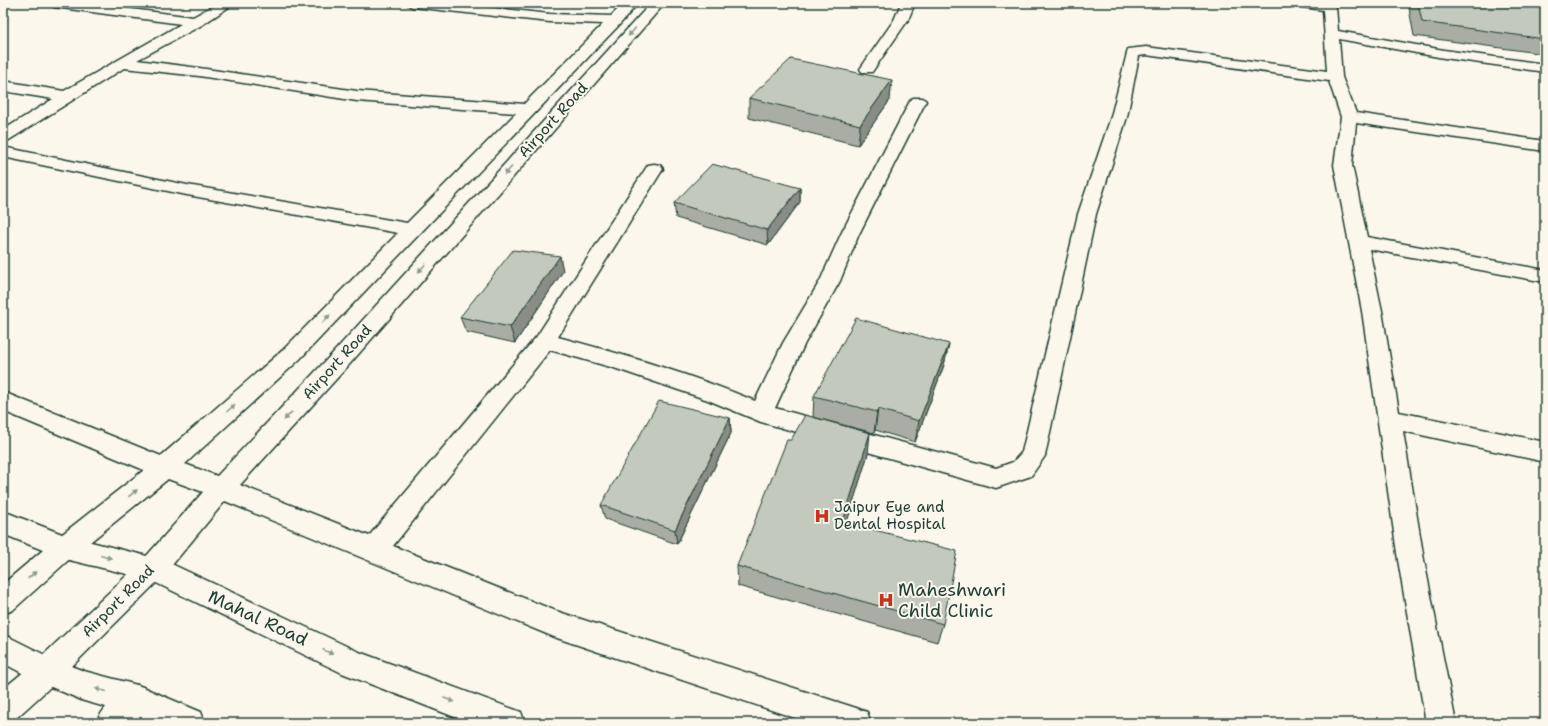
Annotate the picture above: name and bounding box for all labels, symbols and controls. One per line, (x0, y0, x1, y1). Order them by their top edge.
one-way arrow (627, 27, 637, 37)
street label: Airport Road (514, 78, 592, 162)
one-way arrow (504, 166, 513, 175)
one-way arrow (417, 263, 426, 273)
one-way arrow (321, 314, 331, 324)
street label: Airport Road (298, 320, 376, 404)
one-way arrow (226, 403, 237, 412)
one-way arrow (283, 411, 292, 421)
one-way arrow (128, 488, 138, 497)
place label: Jaipur Eye and Dental Hospital (834, 497, 946, 534)
hospital icon: Jaipur Eye and Dental Hospital (813, 507, 831, 525)
one-way arrow (100, 554, 112, 560)
street label: Airport Road (77, 560, 159, 642)
one-way arrow (28, 571, 37, 580)
place label: Maheshwari Child Clinic (898, 578, 1006, 623)
street label: Mahal Road (204, 584, 312, 652)
hospital icon: Maheshwari Child Clinic (877, 591, 895, 609)
one-way arrow (322, 649, 334, 655)
one-way arrow (95, 687, 107, 693)
one-way arrow (443, 697, 455, 703)

